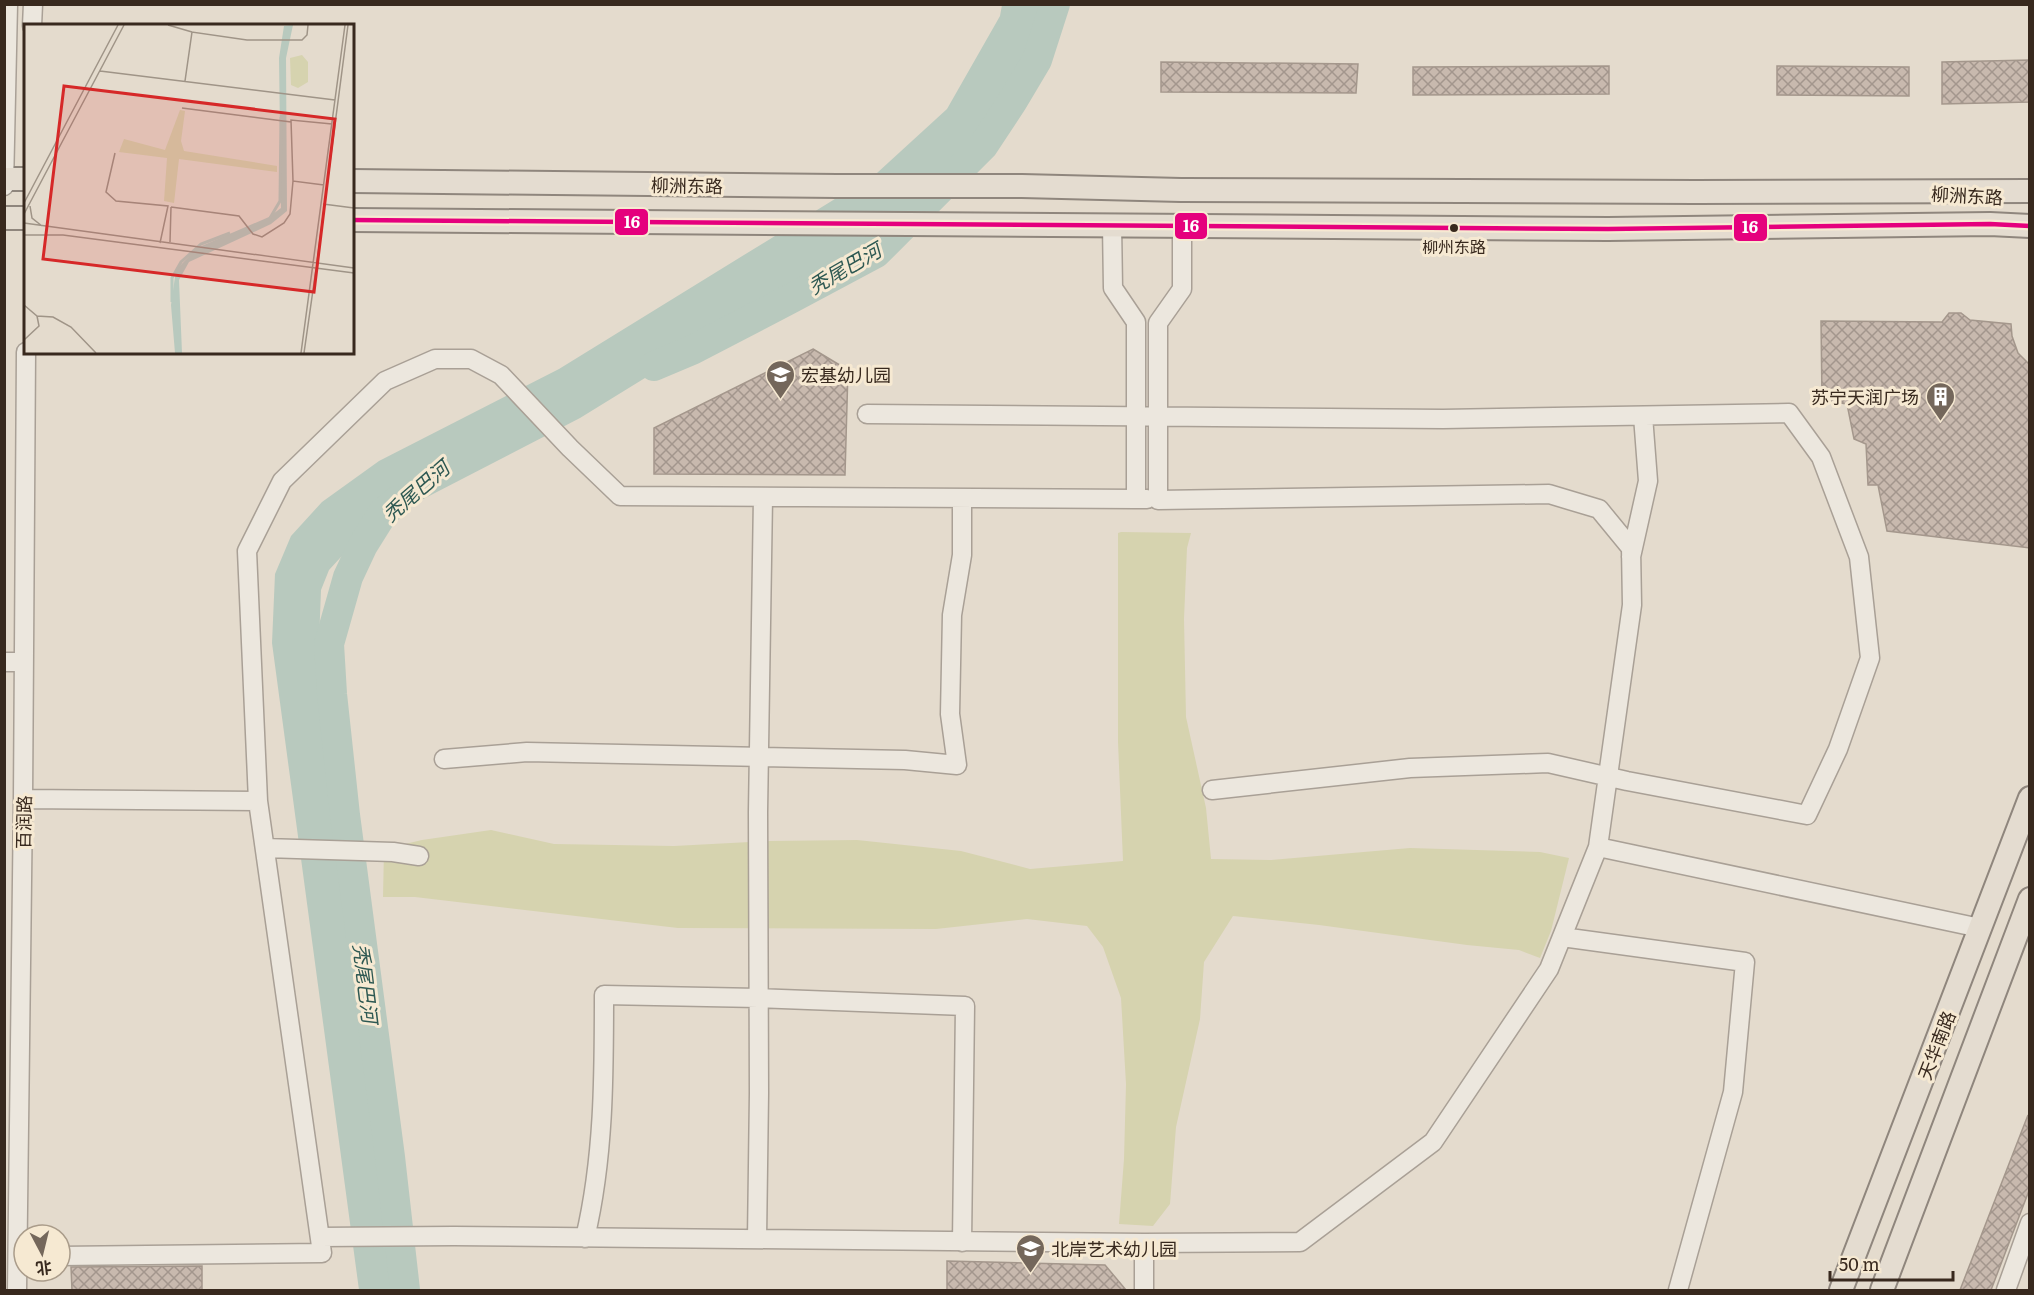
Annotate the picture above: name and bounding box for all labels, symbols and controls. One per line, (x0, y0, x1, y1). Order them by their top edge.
inset map (24, 24, 354, 354)
street label: 柳洲东路 (651, 171, 723, 199)
street label: 柳洲东路 (1930, 180, 2004, 210)
line badge: 16 (614, 208, 649, 236)
text: 16 (624, 209, 640, 233)
line badge: 16 (1174, 212, 1208, 240)
text: 16 (1183, 213, 1199, 237)
line badge: 16 (1733, 213, 1768, 242)
text: 16 (1742, 214, 1758, 238)
marker: 柳州东路 (1448, 222, 1460, 234)
water label: 秃尾巴河 (802, 232, 890, 300)
place label: 柳州东路 (1422, 234, 1486, 258)
school or university icon: 宏基幼儿园 (764, 358, 796, 400)
place label: 宏基幼儿园 (801, 361, 891, 388)
building icon: 苏宁天润广场 (1924, 380, 1956, 422)
place label: 苏宁天润广场 (1811, 383, 1919, 410)
water label: 秃尾巴河 (375, 450, 458, 528)
street label: 百润路 (9, 795, 37, 849)
water label: 秃尾巴河 (347, 941, 387, 1029)
street label: 天华南路 (1910, 1007, 1962, 1083)
north arrow (12, 1223, 72, 1283)
school or university icon: 北岸艺术幼儿园 (1014, 1232, 1046, 1274)
place label: 北岸艺术幼儿园 (1051, 1235, 1177, 1262)
scale bar (1830, 1244, 1953, 1282)
text: 50 m (1839, 1250, 1880, 1277)
text: 北 (35, 1256, 53, 1282)

